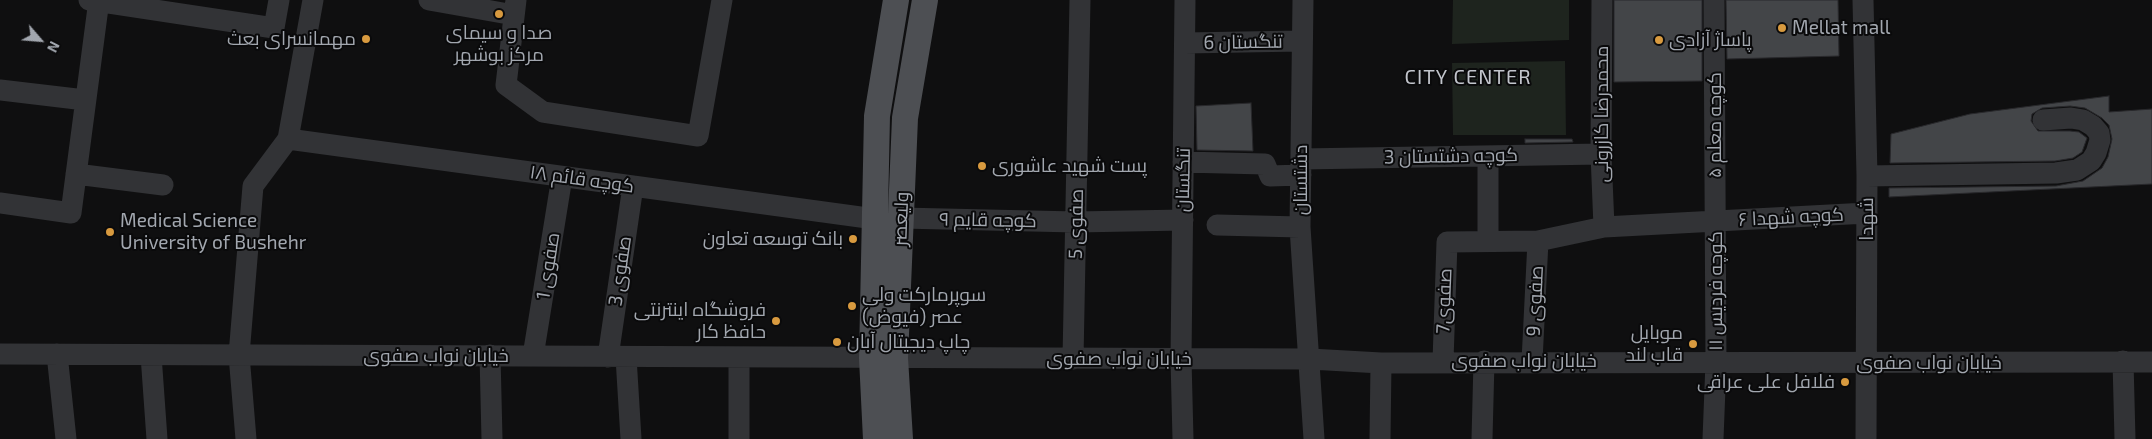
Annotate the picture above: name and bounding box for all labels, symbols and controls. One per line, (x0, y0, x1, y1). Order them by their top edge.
marker: صدا و سیمای مرکز بوشهر (493, 8, 505, 20)
north arrow (15, 15, 65, 65)
place label: Mellat mall (1792, 17, 1890, 39)
place label: صدا و سیمای مرکز بوشهر (446, 22, 552, 66)
marker: Mellat mall (1776, 22, 1788, 34)
place label: مهمانسرای بعث (227, 28, 356, 50)
place label: پاساژ آزادی (1669, 29, 1752, 51)
street label: تنگستان 6 (1203, 30, 1283, 54)
marker: مهمانسرای بعث (360, 33, 372, 45)
marker: پاساژ آزادی (1653, 34, 1665, 46)
text: N (44, 39, 64, 55)
street label: محمدرضا کازرونی (1591, 46, 1613, 182)
district label: CITY CENTER (1403, 65, 1533, 89)
street label: کوچه معلم ۵ (1704, 72, 1726, 178)
street label: کوچه دشتستان 3 (1384, 143, 1518, 169)
street label: دشتستان (1290, 145, 1312, 215)
street label: تنگستان (1171, 148, 1195, 212)
place label: پست شهید عاشوری (992, 155, 1147, 177)
street label: کوچه قائم ۱۸ (528, 160, 636, 198)
marker: پست شهید عاشوری (976, 160, 988, 172)
street label: صفوی 5 (1064, 189, 1088, 259)
street label: ولیعصر (889, 191, 913, 247)
street label: شهدا (1856, 197, 1878, 241)
street label: کوچه شهدا ۶ (1738, 203, 1844, 231)
street label: کوچه قایم ۹ (939, 208, 1037, 232)
place label: Medical Science University of Bushehr (120, 210, 306, 254)
marker: Medical Science University of Bushehr (104, 226, 116, 238)
place label: بانک توسعه تعاون (703, 228, 843, 250)
street label: صفوی 1 (531, 231, 565, 301)
street label: کوچه فردیس ۱۱ (1705, 231, 1727, 351)
marker: بانک توسعه تعاون (847, 233, 859, 245)
street label: صفوی 3 (604, 234, 636, 308)
street label: صفوی 9 (1522, 265, 1548, 337)
street label: صفوی7 (1431, 268, 1457, 334)
place label: سوپرمارکت ولی عصر (فیوض) (862, 284, 986, 328)
place label: فروشگاه اینترنتی حافظ کار (634, 299, 766, 343)
marker: سوپرمارکت ولی عصر (فیوض) (846, 300, 858, 312)
marker: فروشگاه اینترنتی حافظ کار (770, 315, 782, 327)
place label: موبایل قاب لند (1626, 322, 1683, 366)
place label: چاپ دیجیتال آبان (847, 331, 970, 353)
marker: چاپ دیجیتال آبان (831, 336, 843, 348)
marker: موبایل قاب لند (1687, 338, 1699, 350)
street label: خیابان نواب صفوی (363, 345, 509, 367)
street label: خیابان نواب صفوی (1046, 348, 1192, 370)
street label: خیابان نواب صفوی (1451, 350, 1597, 372)
street label: خیابان نواب صفوی (1856, 352, 2002, 374)
place label: فلافل علی عراقی (1697, 371, 1835, 393)
marker: فلافل علی عراقی (1839, 376, 1851, 388)

